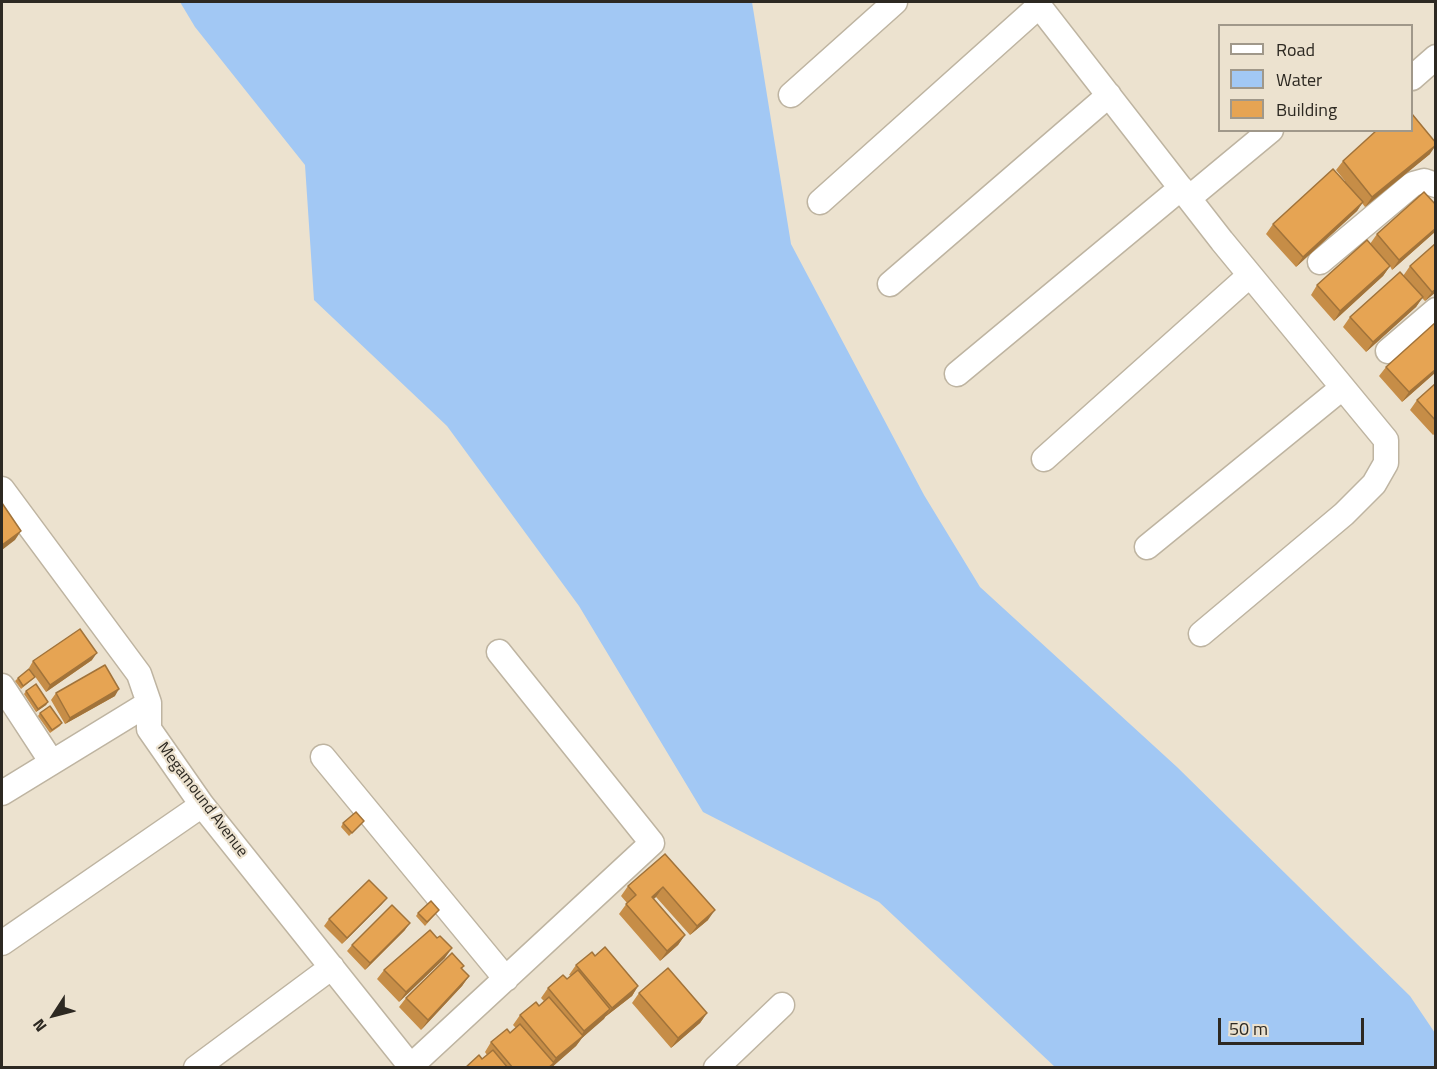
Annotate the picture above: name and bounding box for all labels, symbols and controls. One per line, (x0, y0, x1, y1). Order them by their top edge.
legend (1218, 24, 1413, 132)
text: Road (1276, 36, 1315, 63)
text: Water (1276, 66, 1322, 93)
text: Building (1276, 96, 1337, 123)
street label: Megamound Avenue (153, 739, 251, 861)
north arrow (24, 985, 84, 1045)
scale bar (1221, 1006, 1366, 1044)
text: N (26, 1014, 52, 1037)
text: 50 m (1229, 1015, 1268, 1042)

